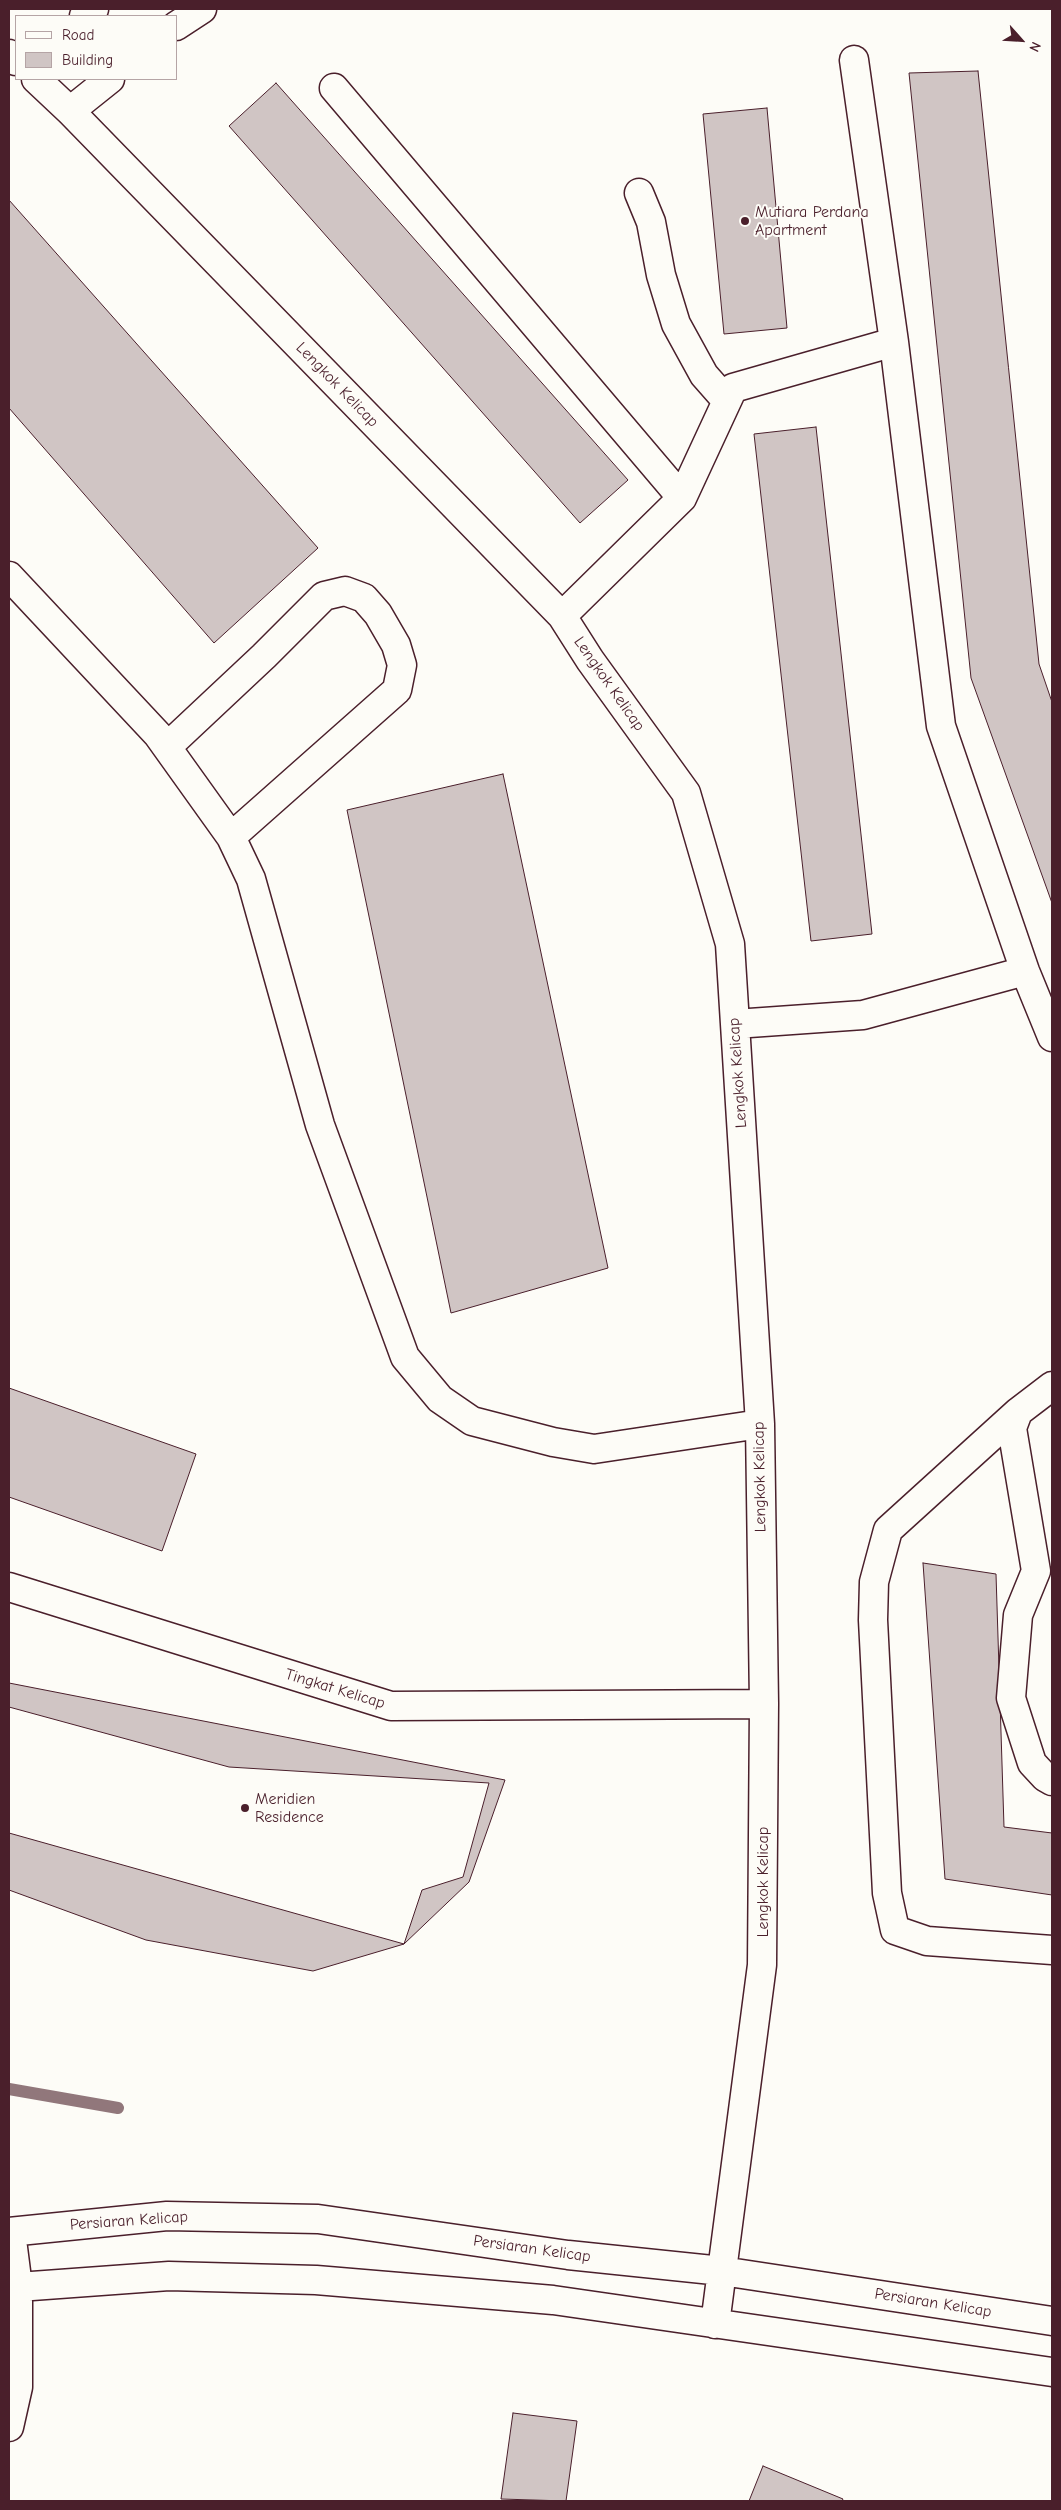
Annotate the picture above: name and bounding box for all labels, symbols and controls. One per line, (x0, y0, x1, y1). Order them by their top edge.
legend (15, 15, 178, 80)
north arrow (996, 15, 1046, 65)
text: Road (62, 26, 94, 44)
text: N (1025, 39, 1045, 55)
text: Building (62, 51, 113, 69)
place label: Mutiara Perdana Apartment (755, 202, 869, 240)
marker: Mutiara Perdana Apartment (739, 215, 751, 227)
street label: Lengkok Kelicap (292, 339, 382, 431)
street label: Lengkok Kelicap (569, 633, 649, 735)
street label: Lengkok Kelicap (725, 1017, 751, 1129)
street label: Lengkok Kelicap (749, 1422, 771, 1532)
street label: Tingkat Kelicap (283, 1665, 387, 1713)
place label: Meridien Residence (255, 1789, 324, 1827)
marker: Meridien Residence (239, 1802, 251, 1814)
street label: Lengkok Kelicap (753, 1827, 773, 1937)
street label: Persiaran Kelicap (69, 2207, 189, 2235)
street label: Persiaran Kelicap (472, 2231, 592, 2267)
street label: Persiaran Kelicap (873, 2284, 993, 2322)

